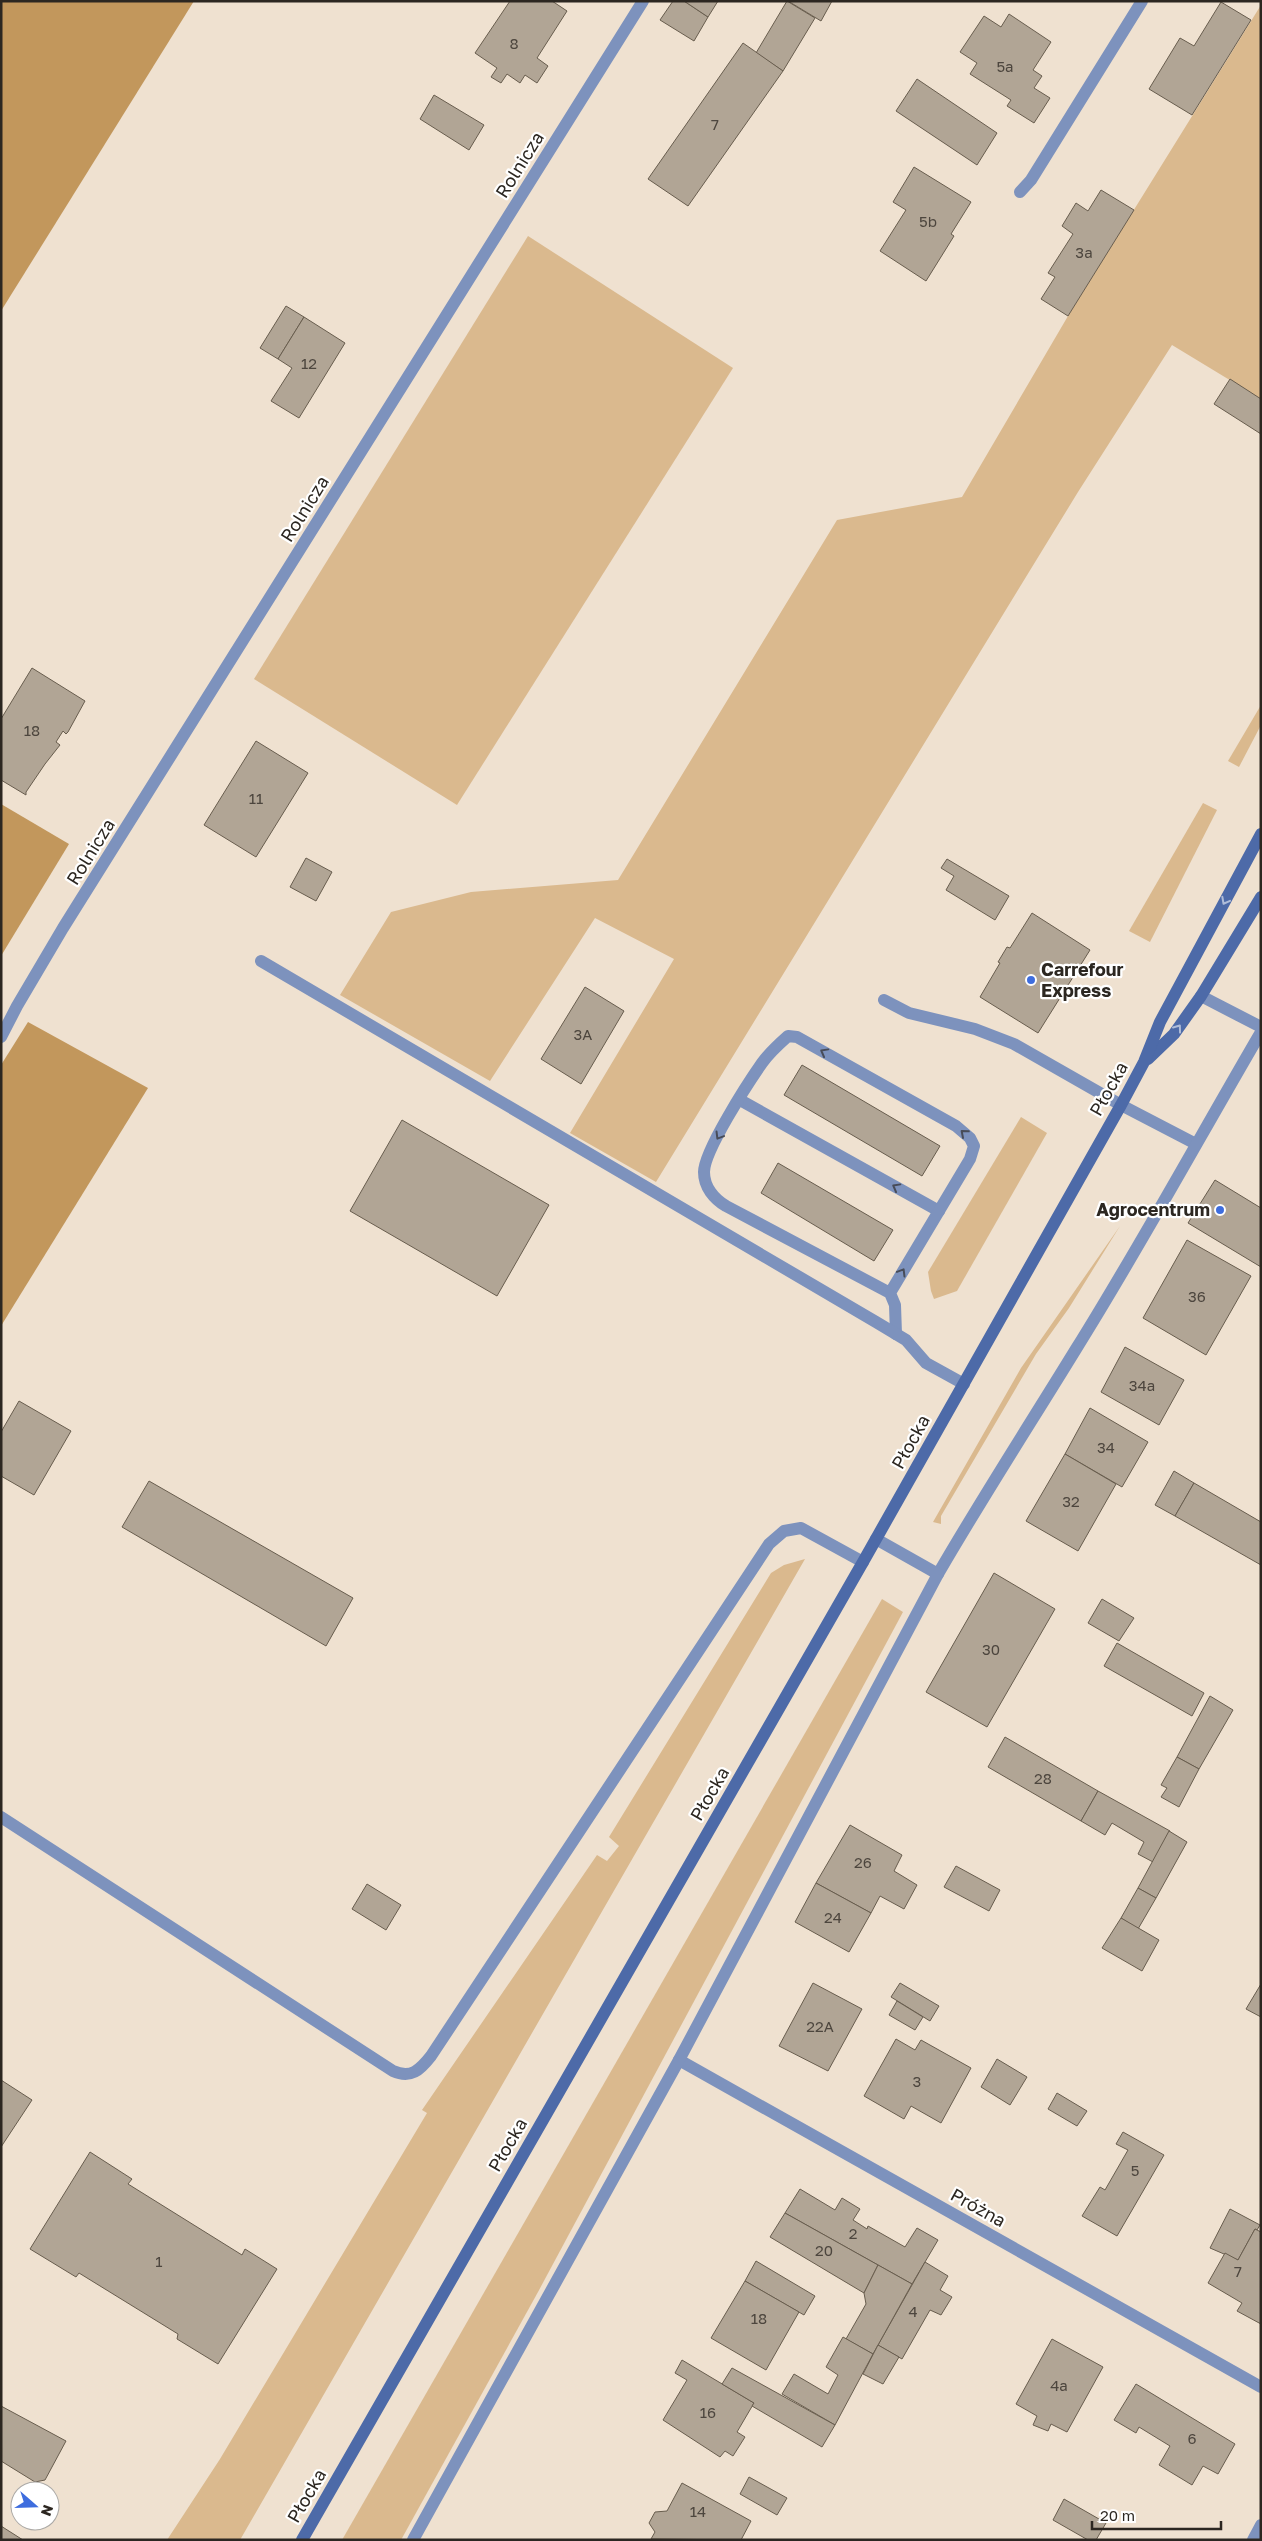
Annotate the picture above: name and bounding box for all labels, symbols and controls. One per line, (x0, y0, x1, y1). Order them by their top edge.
house number: 8 (509, 34, 519, 52)
house number: 5a (996, 57, 1014, 75)
house number: 7 (711, 115, 719, 133)
street label: Rolnicza (490, 127, 548, 202)
house number: 5b (919, 212, 937, 230)
house number: 3a (1075, 243, 1093, 261)
house number: 12 (301, 354, 317, 372)
street label: Rolnicza (275, 471, 333, 546)
house number: 18 (24, 721, 40, 739)
house number: 11 (249, 789, 263, 807)
street label: Rolnicza (61, 814, 119, 889)
one-way arrow (1221, 895, 1231, 904)
place label: Carrefour Express (1041, 958, 1124, 1001)
marker: Carrefour Express (1025, 974, 1037, 986)
one-way arrow (1172, 1024, 1181, 1034)
house number: 3A (574, 1025, 592, 1043)
one-way arrow (820, 1048, 829, 1058)
street label: Płocka (1084, 1058, 1132, 1119)
one-way arrow (961, 1130, 970, 1139)
one-way arrow (715, 1131, 725, 1140)
one-way arrow (893, 1184, 902, 1194)
place label: Agrocentrum (1096, 1198, 1210, 1220)
marker: Agrocentrum (1214, 1204, 1226, 1216)
one-way arrow (896, 1269, 906, 1278)
house number: 36 (1188, 1287, 1206, 1305)
house number: 34a (1129, 1376, 1155, 1394)
street label: Płocka (886, 1411, 934, 1472)
house number: 34 (1097, 1438, 1115, 1456)
house number: 32 (1062, 1492, 1080, 1510)
house number: 30 (982, 1640, 1000, 1658)
street label: Płocka (685, 1763, 733, 1824)
house number: 28 (1034, 1769, 1052, 1787)
house number: 26 (854, 1853, 872, 1871)
house number: 24 (824, 1908, 842, 1926)
house number: 22A (806, 2017, 834, 2035)
house number: 3 (913, 2072, 921, 2090)
street label: Płocka (483, 2114, 531, 2175)
house number: 5 (1131, 2161, 1139, 2179)
street label: Próżna (947, 2183, 1010, 2231)
house number: 2 (849, 2224, 857, 2242)
house number: 20 (815, 2241, 833, 2259)
house number: 1 (155, 2252, 163, 2270)
house number: 7 (1234, 2262, 1242, 2280)
house number: 4 (908, 2302, 918, 2320)
house number: 18 (751, 2309, 767, 2327)
house number: 4a (1050, 2376, 1068, 2394)
house number: 16 (700, 2403, 716, 2421)
house number: 6 (1187, 2429, 1197, 2447)
street label: Płocka (282, 2465, 330, 2526)
north arrow (10, 2481, 60, 2531)
scale bar (1092, 2498, 1221, 2530)
house number: 14 (690, 2502, 706, 2520)
text: N (38, 2503, 57, 2519)
text: 20 m (1100, 2506, 1135, 2524)

